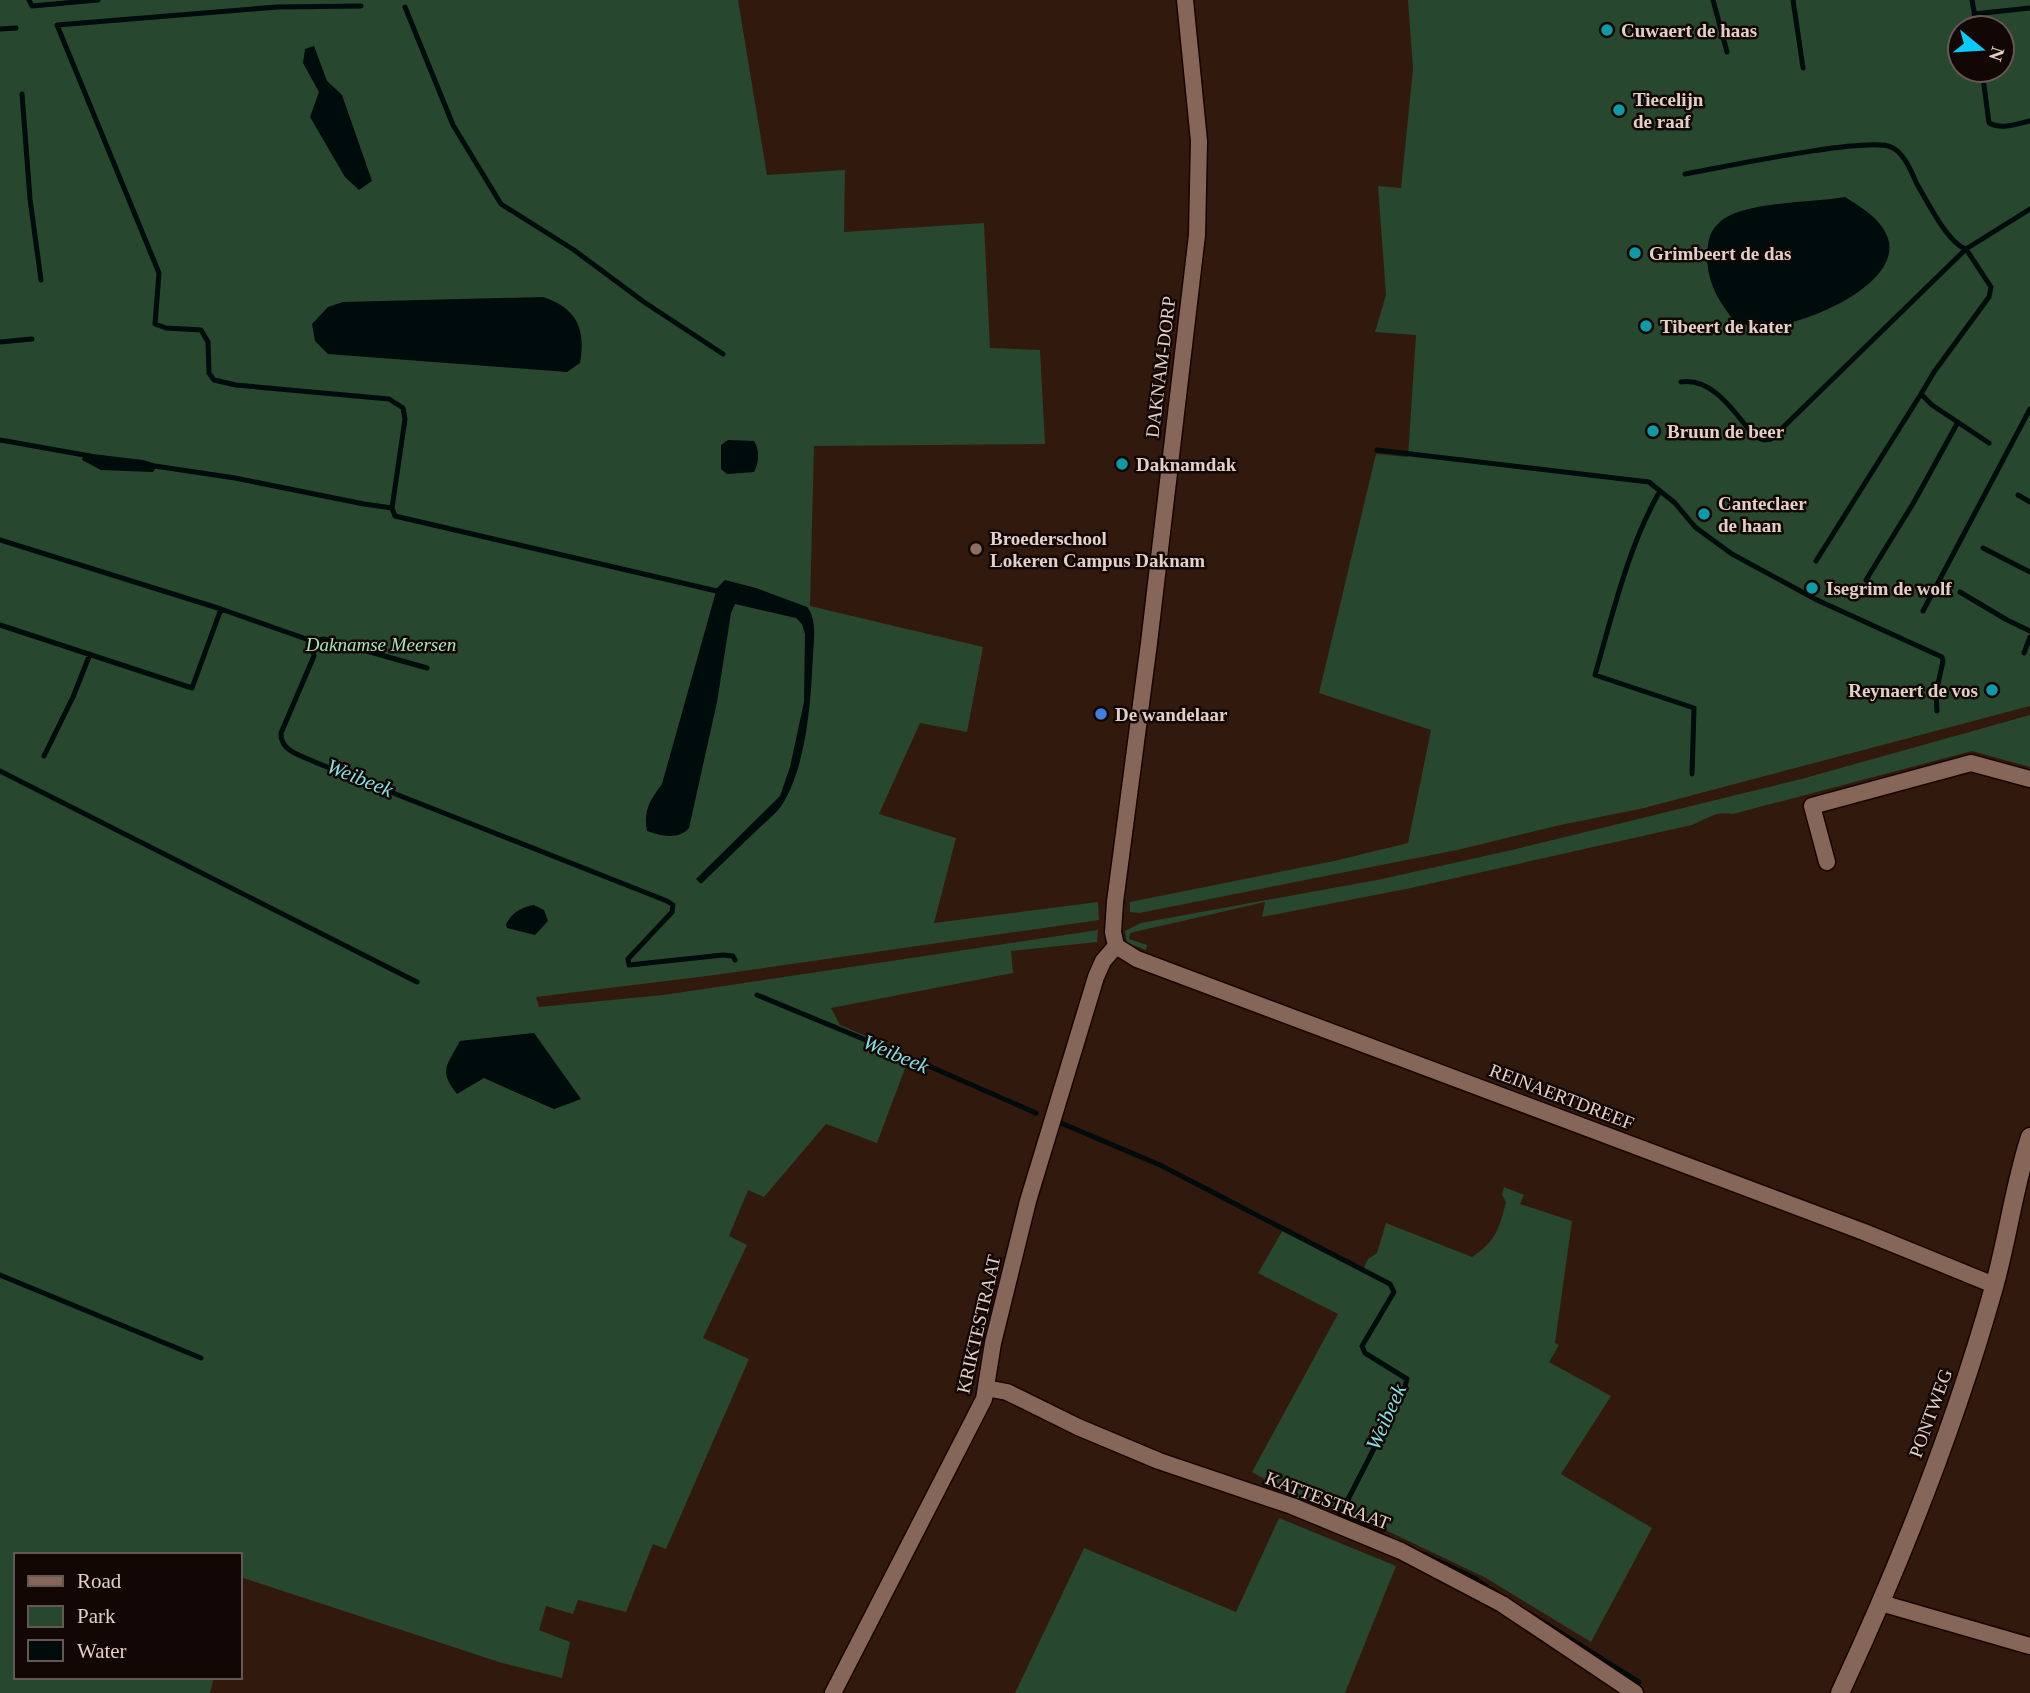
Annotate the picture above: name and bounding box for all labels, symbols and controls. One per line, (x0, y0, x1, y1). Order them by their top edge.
north arrow (1946, 14, 2016, 84)
place label: Cuwaert de haas (1621, 20, 1757, 41)
marker: Cuwaert de haas (1599, 22, 1615, 38)
text: N (1985, 44, 2009, 64)
place label: Tiecelijn de raaf (1633, 89, 1704, 132)
marker: Tiecelijn de raaf (1611, 102, 1627, 118)
place label: Grimbeert de das (1649, 243, 1791, 264)
marker: Grimbeert de das (1627, 245, 1643, 261)
street label: DAKNAM-DORP (1141, 295, 1180, 439)
place label: Tibeert de kater (1660, 316, 1792, 337)
marker: Tibeert de kater (1638, 318, 1654, 334)
place label: Bruun de beer (1667, 421, 1785, 442)
marker: Bruun de beer (1645, 423, 1661, 439)
place label: Daknamdak (1136, 454, 1237, 475)
marker: Daknamdak (1114, 456, 1130, 472)
place label: Canteclaer de haan (1718, 493, 1807, 536)
marker: Canteclaer de haan (1696, 506, 1712, 522)
place label: Broederschool Lokeren Campus Daknam (990, 528, 1205, 571)
marker: Broederschool Lokeren Campus Daknam (968, 541, 984, 557)
place label: Isegrim de wolf (1826, 578, 1952, 599)
marker: Isegrim de wolf (1804, 580, 1820, 596)
park label: Daknamse Meersen (305, 634, 456, 655)
place label: Reynaert de vos (1848, 680, 1978, 701)
marker: Reynaert de vos (1984, 682, 2000, 698)
place label: De wandelaar (1115, 704, 1228, 725)
marker: De wandelaar (1093, 706, 1109, 722)
water label: Weibeek (323, 754, 397, 802)
water label: Weibeek (859, 1029, 933, 1079)
street label: REINAERTDREEF (1487, 1059, 1637, 1134)
street label: KRIKTESTRAAT (952, 1252, 1005, 1395)
street label: PONTWEG (1905, 1366, 1956, 1460)
water label: Weibeek (1361, 1380, 1411, 1453)
street label: KATTESTRAAT (1262, 1467, 1394, 1534)
legend (14, 1553, 242, 1679)
text: Road (77, 1569, 122, 1593)
text: Park (77, 1604, 116, 1628)
text: Water (77, 1639, 127, 1663)

